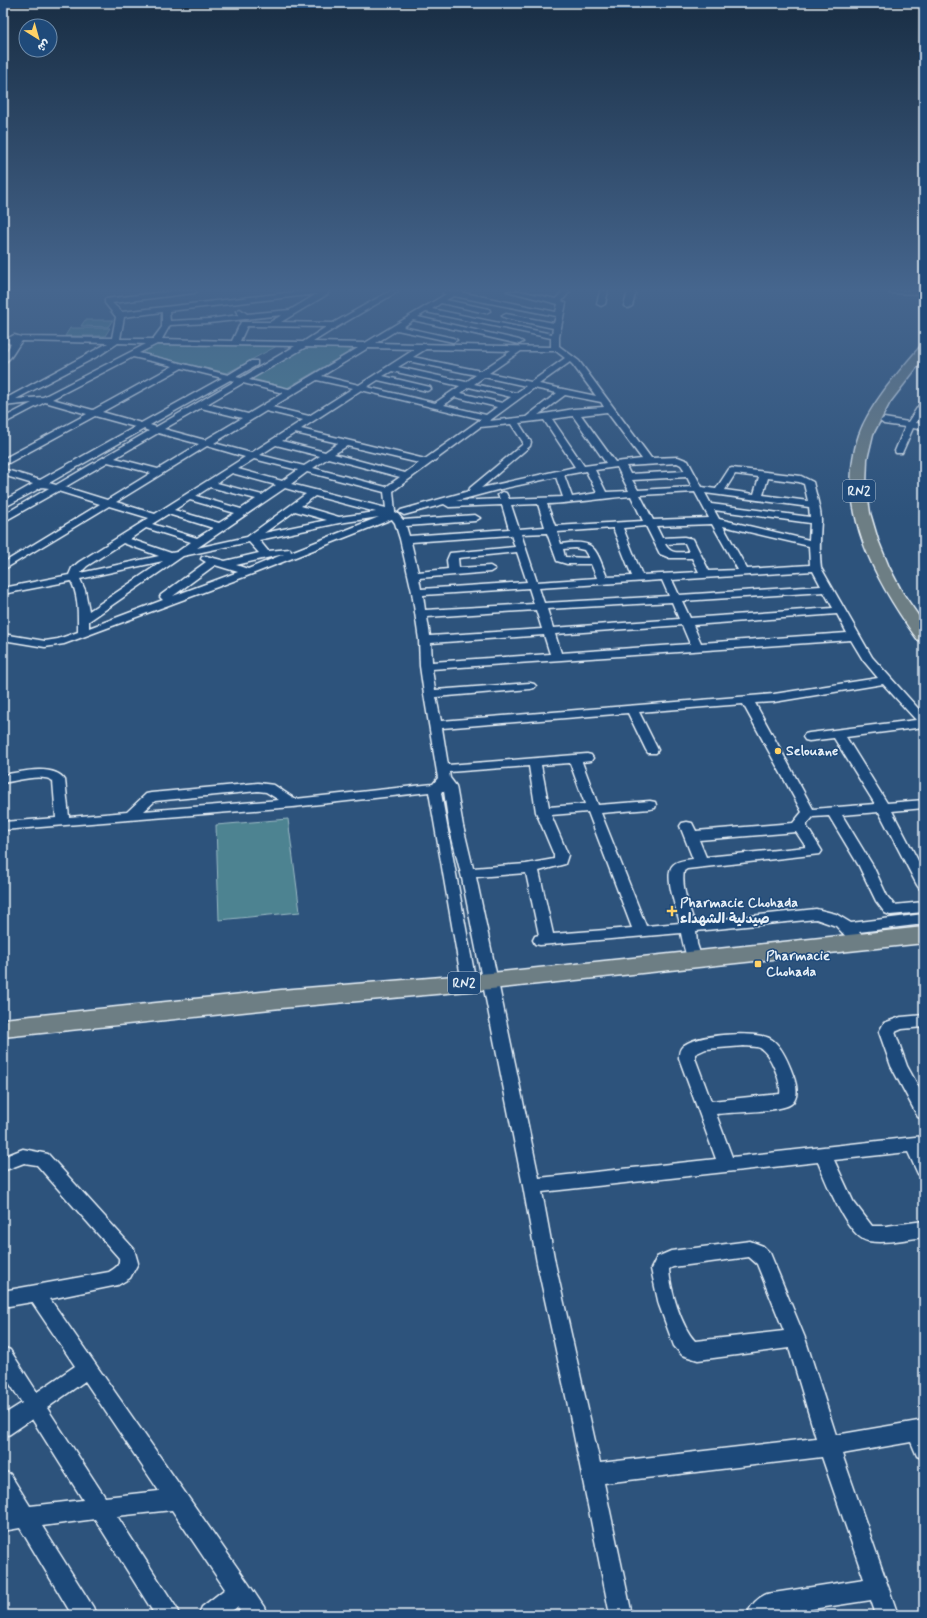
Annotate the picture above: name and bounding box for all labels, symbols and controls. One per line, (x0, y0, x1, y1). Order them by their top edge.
north arrow (18, 18, 58, 58)
text: ش (34, 36, 52, 54)
road number: RN2 (843, 480, 875, 502)
place label: Selouane (786, 742, 838, 760)
marker: Selouane (773, 746, 783, 756)
place label: Pharmacie Chohada صيدلية الشهداء (680, 894, 798, 928)
marker: Pharmacie Chohada صيدلية الشهداء (667, 906, 677, 916)
place label: Pharmacie Chohada (766, 947, 830, 981)
marker: Pharmacie Chohada (753, 959, 763, 969)
road number: RN2 (448, 972, 480, 994)

